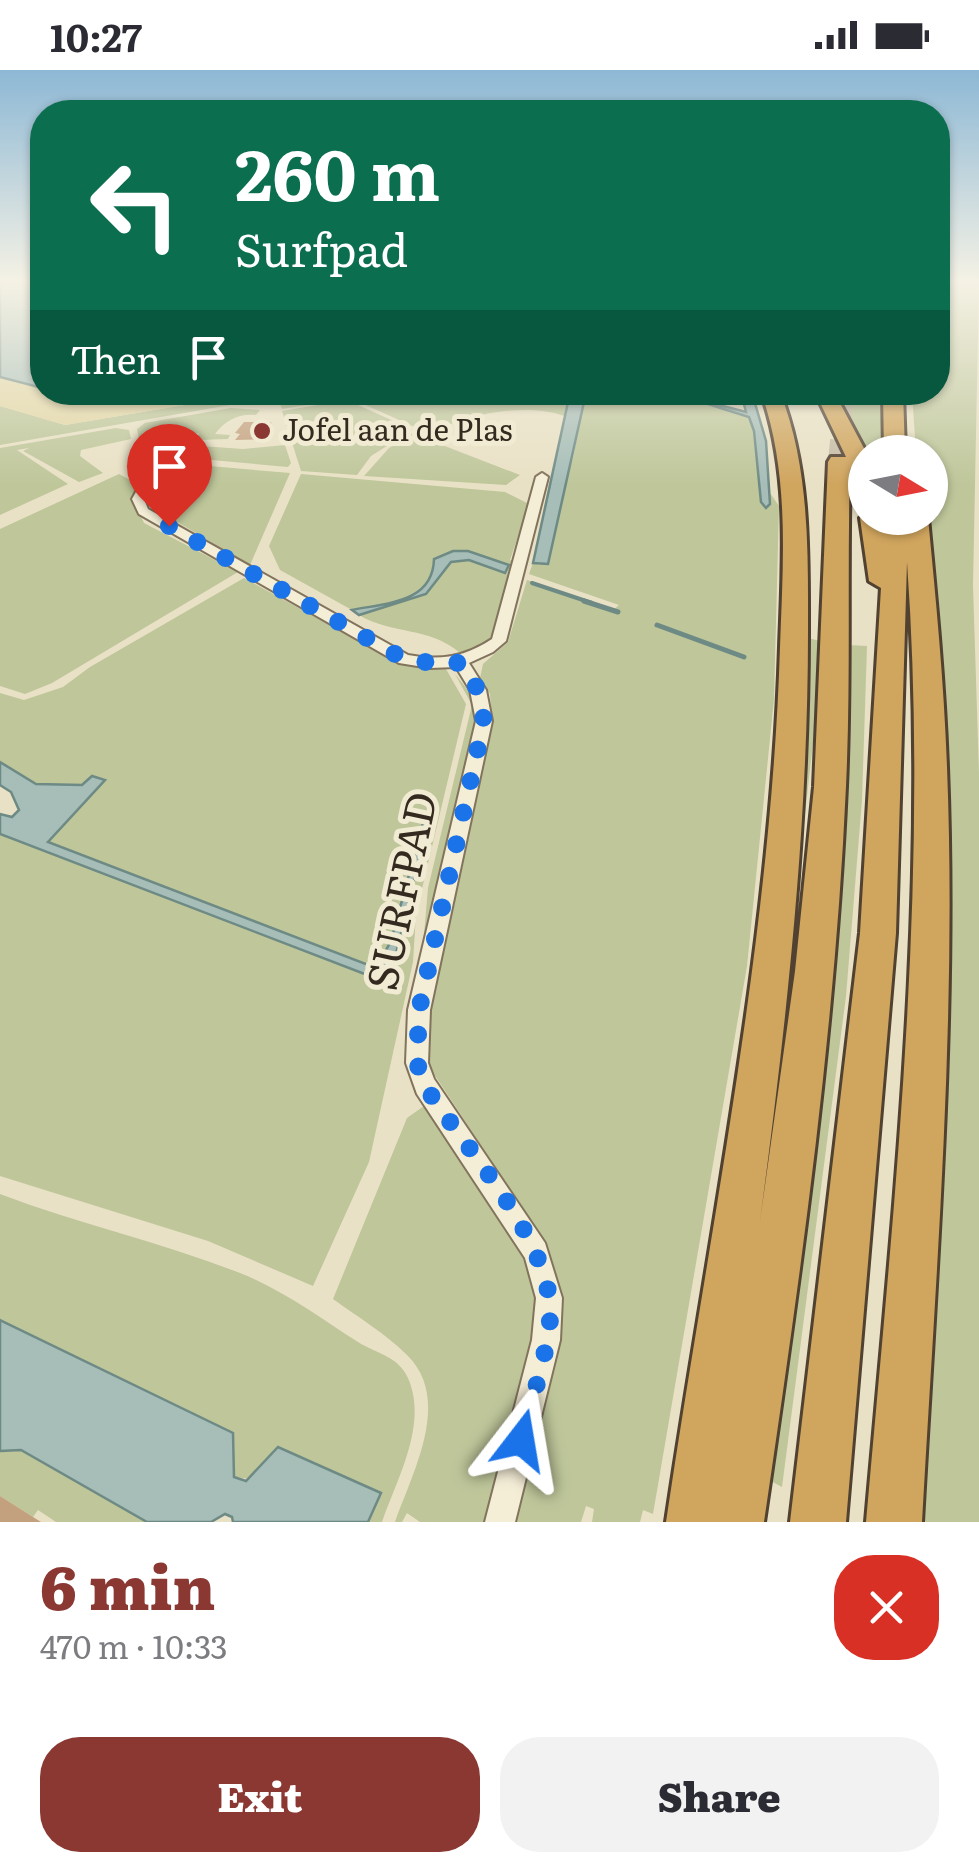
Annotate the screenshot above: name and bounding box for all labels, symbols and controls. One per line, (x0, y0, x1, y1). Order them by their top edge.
text: 10:27 (50, 7, 142, 64)
text: 260 m (235, 119, 440, 223)
icon: left (70, 140, 200, 270)
text: Surfpad (235, 214, 408, 281)
text: Then (70, 329, 161, 386)
icon: arrive (181, 330, 236, 385)
place label: Jofel aan de Plas (282, 406, 513, 450)
marker: Jofel aan de Plas (251, 420, 273, 442)
pin (127, 424, 212, 527)
north arrow (848, 435, 948, 535)
map controls (848, 435, 948, 535)
icon: arrive (142, 439, 197, 494)
street label: SURFPAD (348, 786, 450, 995)
position arrow (469, 1388, 573, 1492)
text: 6 min (40, 1539, 215, 1628)
button: close (834, 1555, 939, 1660)
text: 470 m · 10:33 (40, 1621, 228, 1669)
button: Exit (40, 1737, 480, 1852)
button: Share (500, 1737, 939, 1852)

